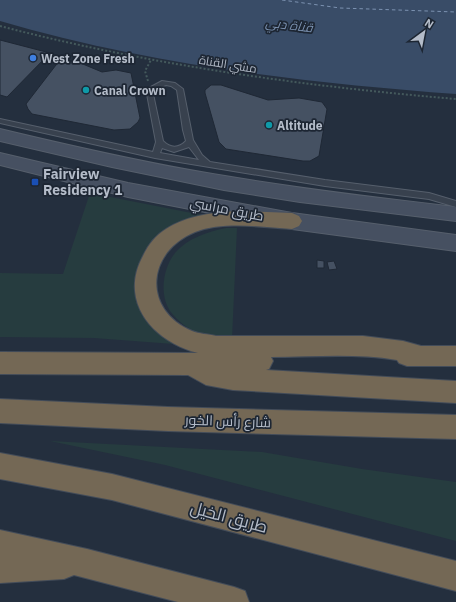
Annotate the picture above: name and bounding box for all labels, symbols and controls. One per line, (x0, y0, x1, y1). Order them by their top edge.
north arrow (404, 12, 444, 52)
water label: قناة دبي (264, 14, 315, 38)
text: N (422, 15, 436, 32)
place label: West Zone Fresh (41, 51, 135, 66)
street label: مشي القناة (197, 52, 258, 79)
marker: West Zone Fresh (28, 53, 38, 63)
place label: Canal Crown (94, 83, 166, 98)
marker: Canal Crown (81, 85, 91, 95)
place label: Altitude (277, 118, 323, 133)
marker: Altitude (264, 120, 274, 130)
place label: Fairview Residency 1 (43, 165, 123, 199)
marker: Fairview Residency 1 (30, 177, 40, 187)
street label: طريق مراسي (188, 193, 265, 227)
street label: شارع رأس الخور (184, 410, 271, 431)
street label: طريق الخيل (188, 496, 270, 538)

